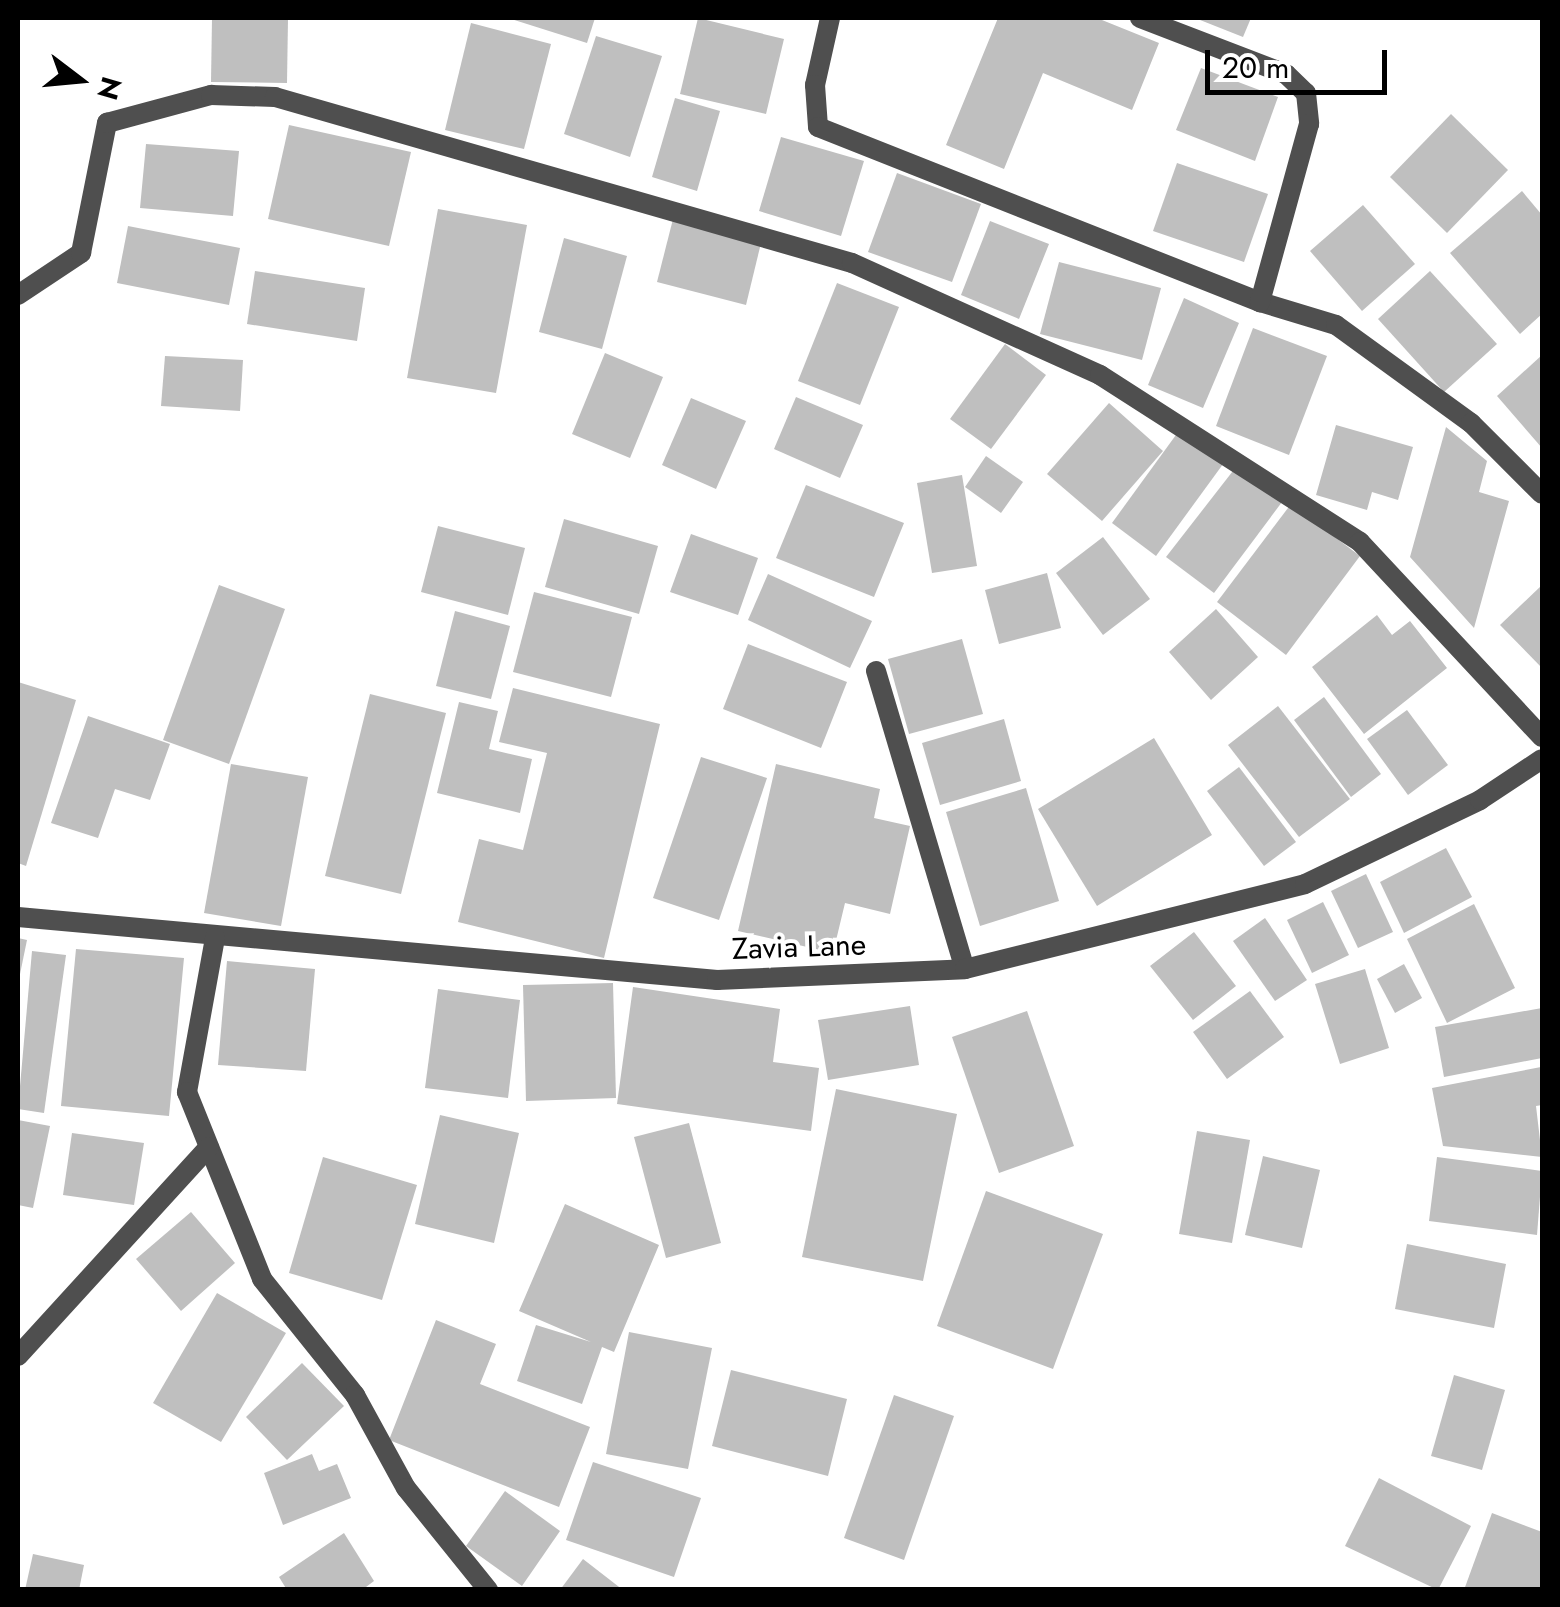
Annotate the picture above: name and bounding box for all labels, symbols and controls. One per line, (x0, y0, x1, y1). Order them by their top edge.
north arrow (30, 30, 130, 130)
scale bar (1210, 30, 1392, 92)
text: 20 m (1222, 46, 1289, 89)
text: N (87, 72, 132, 105)
street label: Zavia Lane (731, 927, 867, 967)

